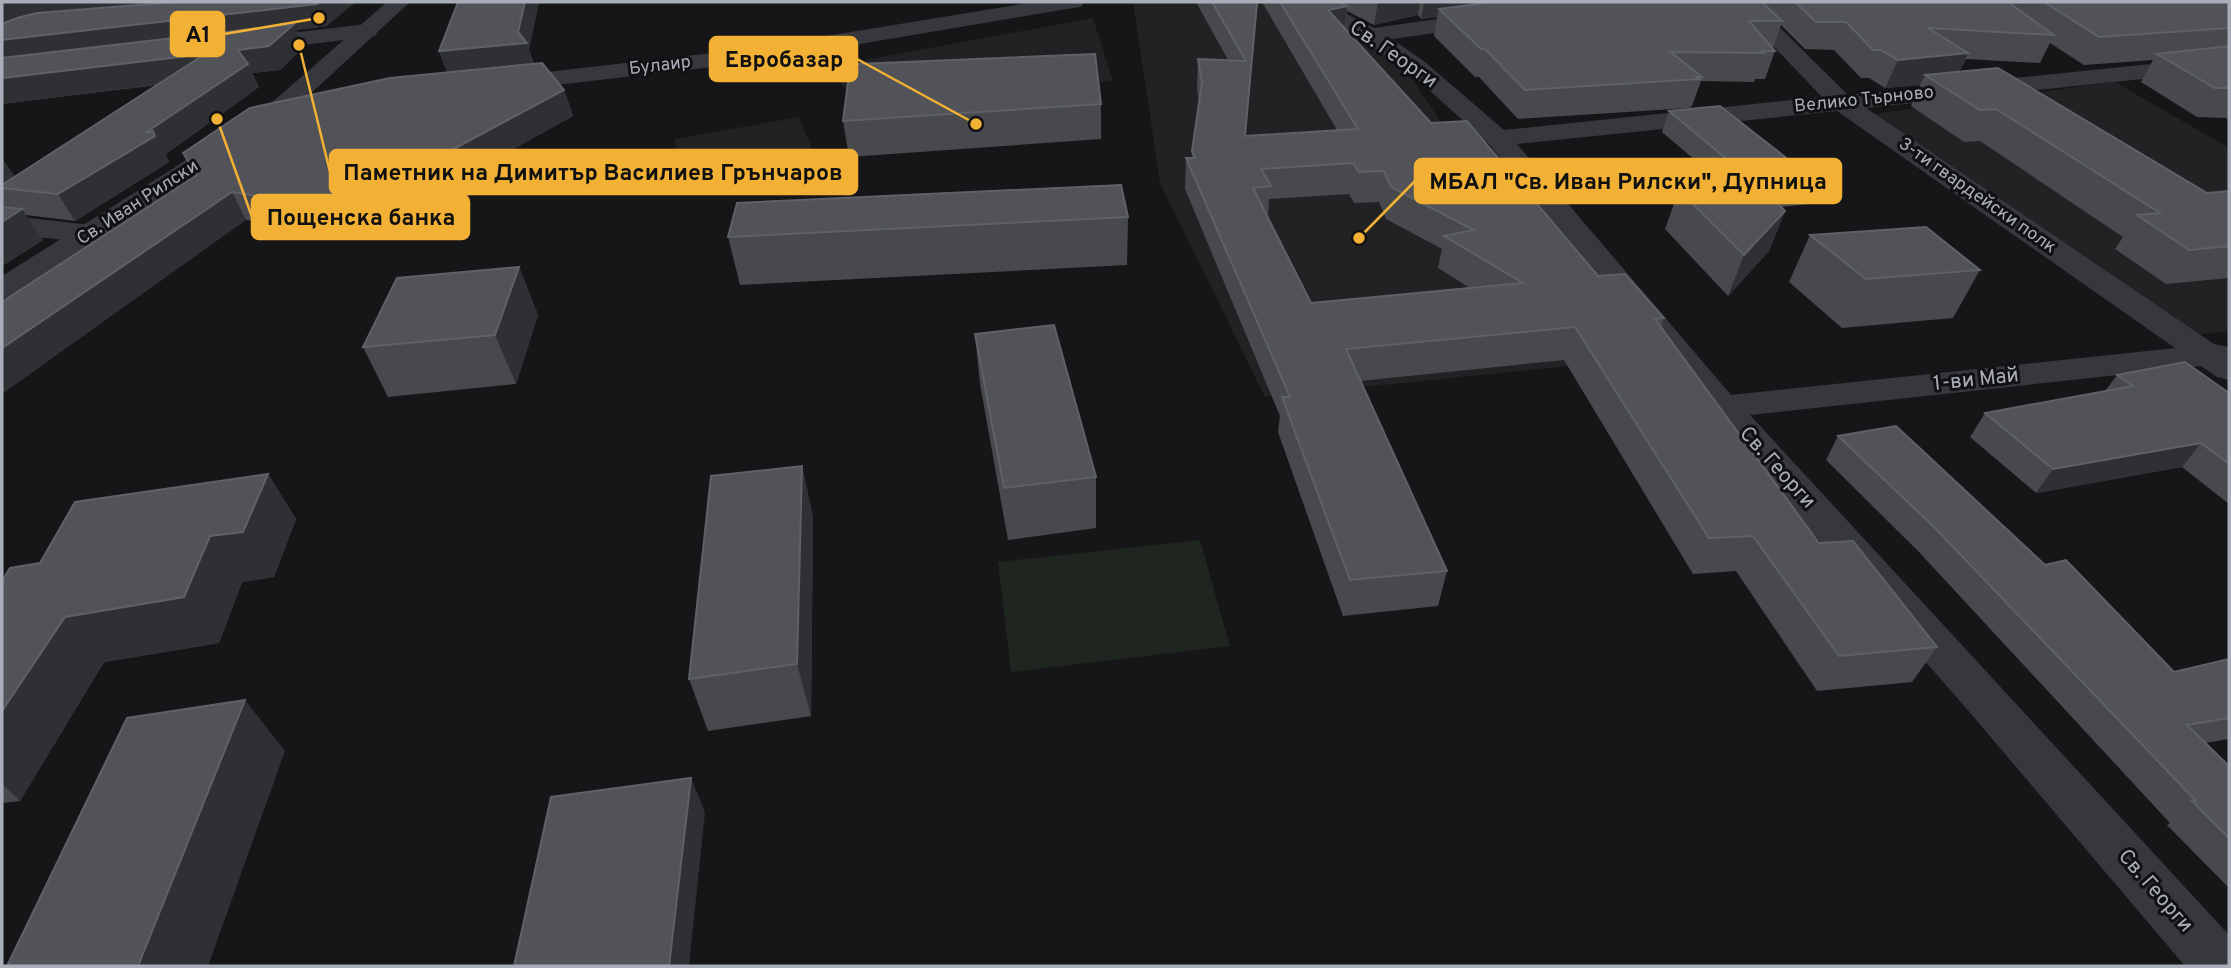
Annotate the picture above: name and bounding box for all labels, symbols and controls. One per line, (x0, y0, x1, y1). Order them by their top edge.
callout: A1 (171, 12, 224, 56)
street label: Св. Георги (1344, 15, 1442, 95)
text: A1 (185, 22, 211, 51)
callout: Евробазар (710, 37, 857, 81)
text: Евробазар (725, 47, 843, 76)
street label: Булаир (628, 51, 692, 81)
street label: Велико Търново (1793, 81, 1935, 119)
street label: 3-ти гвардейски полк (1894, 133, 2060, 259)
callout: Паметник на Димитър Василиев Грънчаров (330, 150, 857, 194)
street label: Св. Иван Рилски (73, 155, 203, 251)
callout: МБАЛ "Св. Иван Рилски", Дупница (1415, 159, 1841, 203)
text: Паметник на Димитър Василиев Грънчаров (343, 160, 843, 189)
text: МБАЛ "Св. Иван Рилски", Дупница (1429, 169, 1827, 198)
callout: Пощенска банка (252, 195, 469, 239)
text: Пощенска банка (267, 205, 455, 234)
street label: 1-ви Май (1932, 362, 2020, 398)
street label: Св. Георги (1733, 421, 1821, 515)
street label: Св. Георги (2111, 844, 2199, 938)

